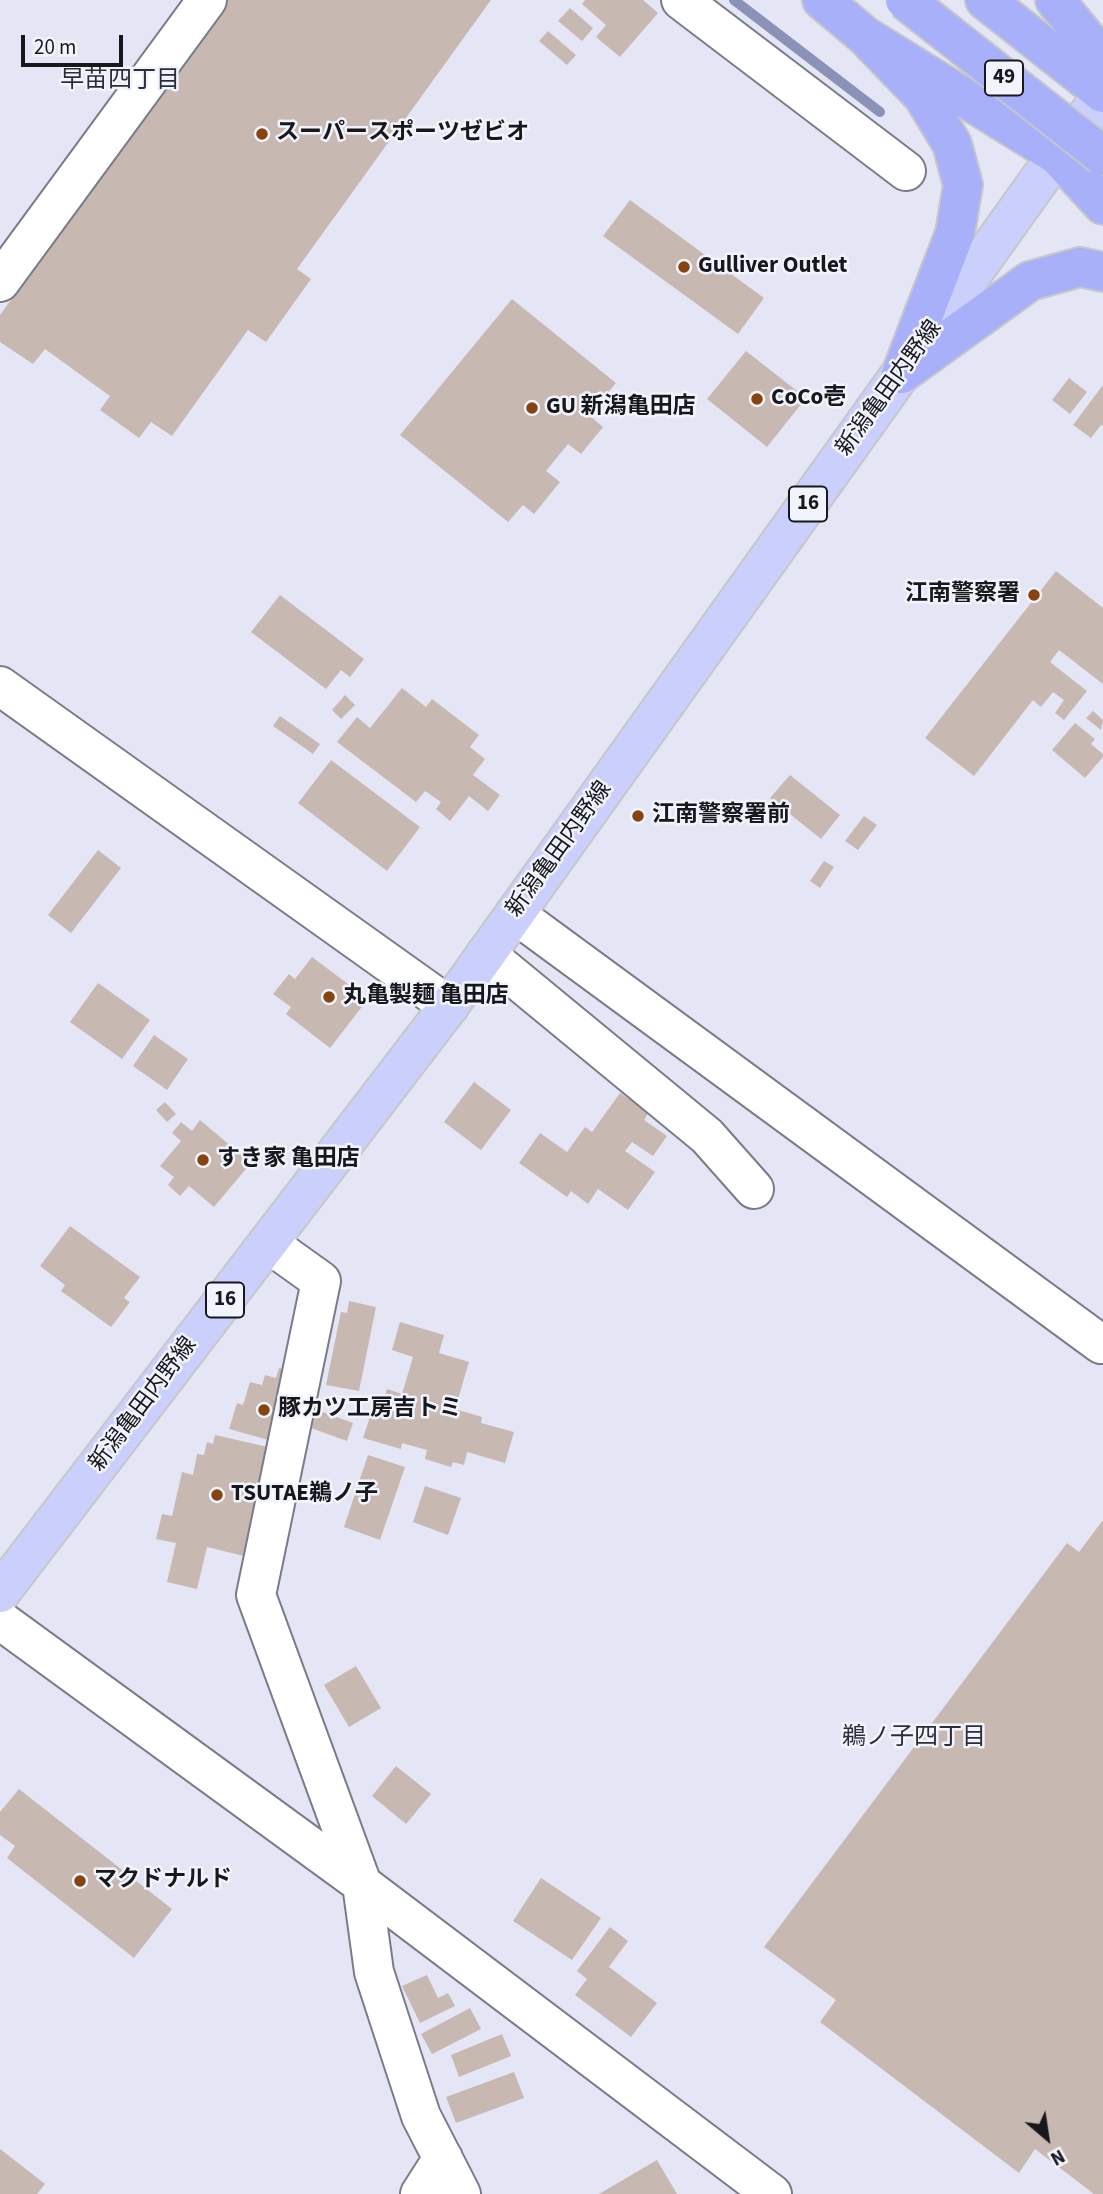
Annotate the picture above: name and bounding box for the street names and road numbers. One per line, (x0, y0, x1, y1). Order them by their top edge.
road number: 49 (985, 60, 1023, 96)
street label: 新潟亀田内野線 (832, 316, 948, 462)
road number: 16 (789, 486, 827, 522)
street label: 新潟亀田内野線 (502, 777, 618, 923)
road number: 16 (206, 1282, 244, 1318)
street label: 新潟亀田内野線 (85, 1332, 203, 1478)

